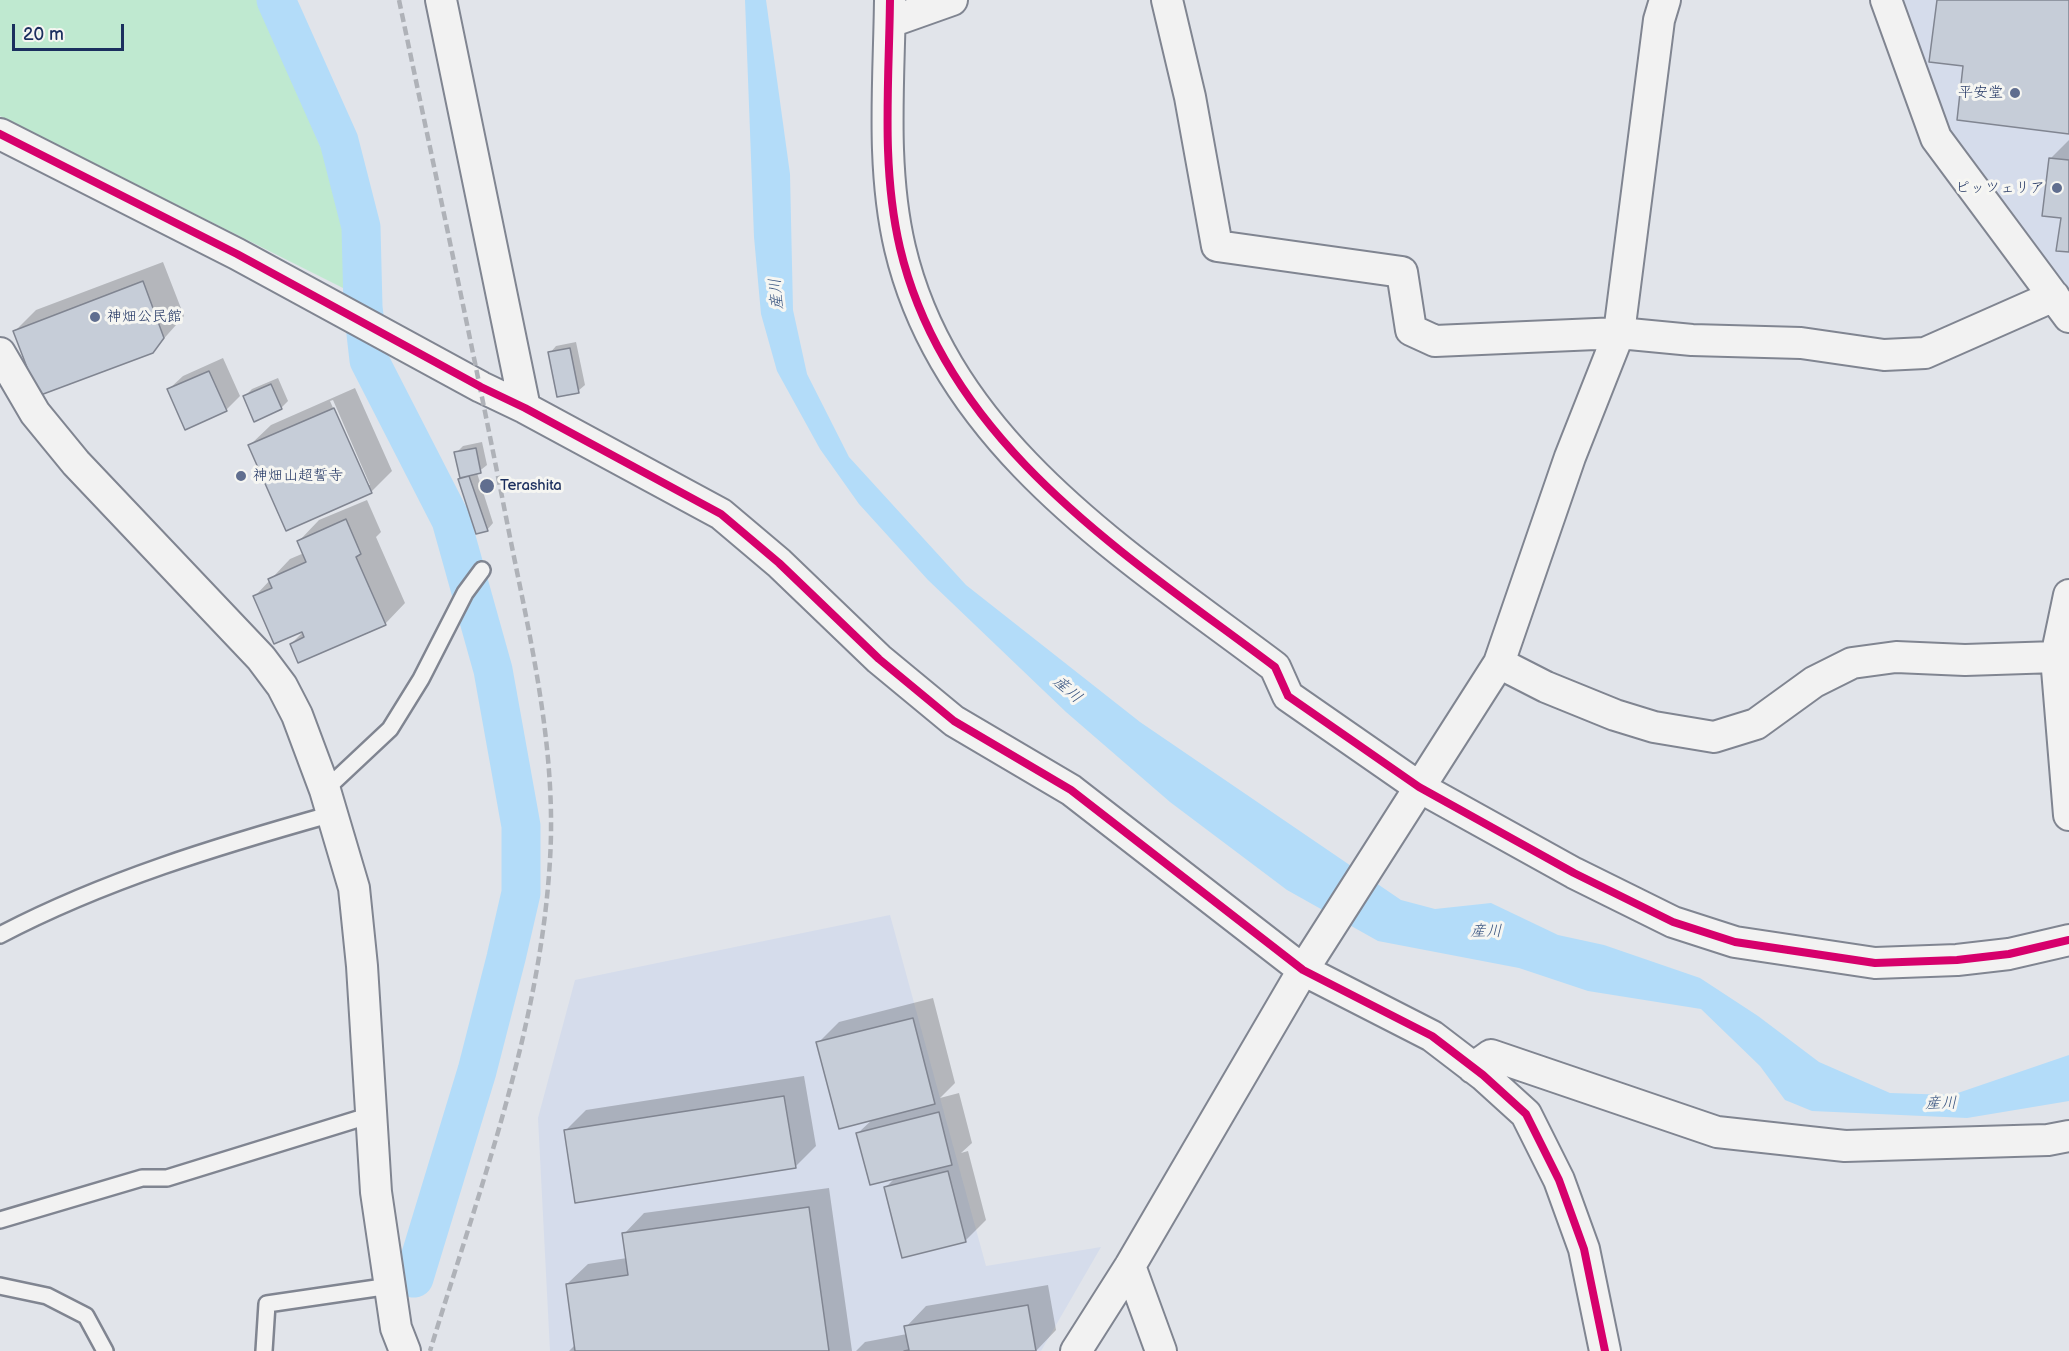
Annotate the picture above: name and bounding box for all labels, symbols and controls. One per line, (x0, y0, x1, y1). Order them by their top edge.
scale bar (15, 12, 128, 50)
text: 20 m (23, 24, 64, 45)
place label: 平安堂 (1958, 84, 2003, 102)
marker: 平安堂 (2008, 86, 2022, 100)
place label: ピッツェリア (1955, 179, 2045, 197)
marker: ピッツェリア (2050, 181, 2064, 195)
water label: 産川 (766, 277, 788, 311)
place label: 神畑公民館 (107, 308, 182, 326)
marker: 神畑公民館 (88, 310, 102, 324)
place label: 神畑山超誓寺 (253, 467, 343, 485)
marker: 神畑山超誓寺 (234, 469, 248, 483)
marker: Terashita (478, 477, 496, 495)
place label: Terashita (500, 477, 562, 495)
water label: 産川 (1049, 672, 1085, 708)
water label: 産川 (1470, 922, 1502, 942)
water label: 産川 (1925, 1094, 1957, 1114)

